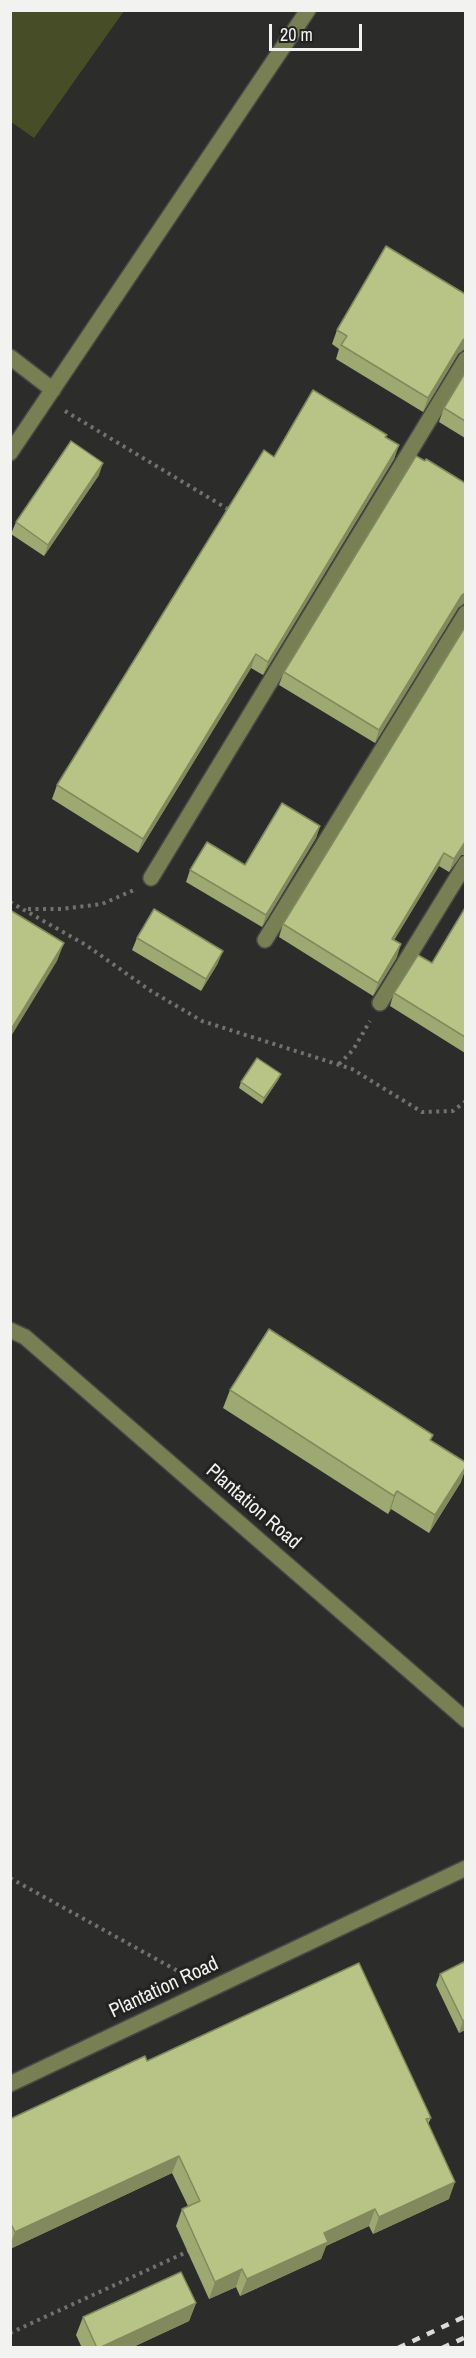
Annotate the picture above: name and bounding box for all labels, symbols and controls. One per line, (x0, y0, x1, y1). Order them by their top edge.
scale bar (272, 12, 365, 50)
text: 20 m (280, 22, 313, 47)
street label: Plantation Road (201, 1459, 305, 1555)
street label: Plantation Road (106, 1952, 222, 2024)

